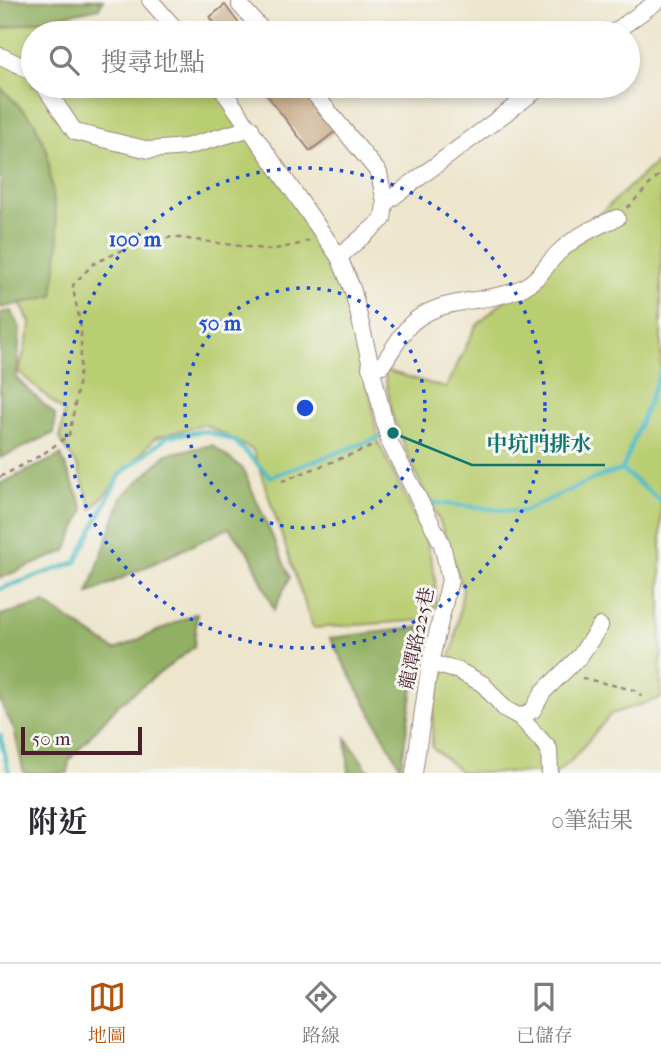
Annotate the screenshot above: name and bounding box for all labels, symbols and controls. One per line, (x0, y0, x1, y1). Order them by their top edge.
search box (21, 21, 640, 98)
icon: search (45, 41, 83, 79)
text: 搜尋地點 (101, 47, 205, 78)
text: 100 m (109, 227, 162, 251)
text: 50 m (199, 311, 242, 335)
centre of rings (293, 396, 317, 420)
callout: 中坑門排水 (472, 423, 605, 465)
text: 中坑門排水 (487, 432, 592, 456)
street label: 龍潭路225巷 (395, 585, 439, 691)
scale bar (21, 724, 142, 756)
text: 50 m (32, 728, 71, 750)
text: 附近 (28, 805, 88, 840)
text: 0筆結果 (551, 807, 633, 834)
tab: 地圖 (88, 978, 126, 1047)
tab: 路線 (302, 978, 340, 1047)
tab: 已儲存 (516, 978, 573, 1047)

